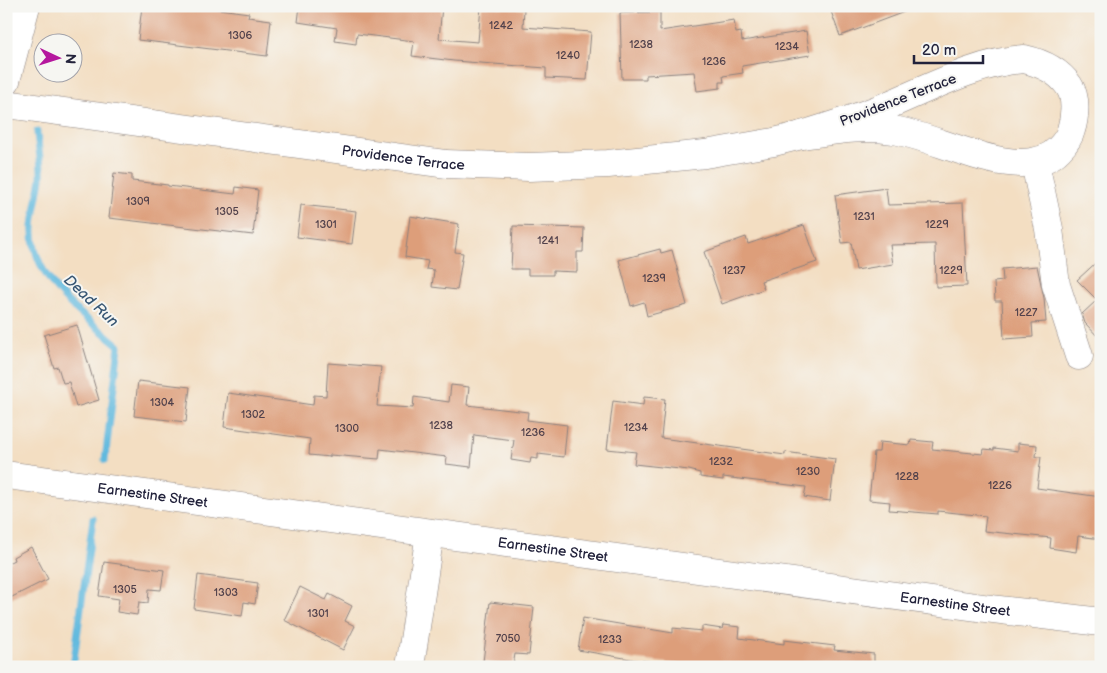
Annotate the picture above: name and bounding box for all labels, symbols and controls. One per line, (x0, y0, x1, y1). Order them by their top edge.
house number: 1242 (489, 19, 513, 32)
house number: 1306 (228, 29, 252, 42)
north arrow (32, 32, 82, 82)
scale bar (914, 32, 983, 64)
house number: 1238 (629, 38, 653, 51)
house number: 1234 (775, 40, 799, 53)
text: 20 m (922, 41, 956, 60)
house number: 1240 (556, 49, 580, 62)
text: N (62, 53, 79, 65)
house number: 1236 (702, 55, 726, 68)
street label: Providence Terrace (837, 70, 959, 130)
street label: Providence Terrace (341, 141, 465, 173)
house number: 1309 (126, 195, 150, 208)
house number: 1305 (215, 205, 239, 218)
house number: 1231 (853, 210, 875, 223)
house number: 1301 (315, 218, 337, 231)
house number: 1229 (925, 218, 949, 231)
house number: 1241 (537, 234, 559, 247)
house number: 1237 (723, 264, 746, 277)
house number: 1229 (939, 264, 963, 277)
water label: Dead Run (60, 271, 122, 331)
house number: 1239 (642, 272, 666, 285)
house number: 1227 (1015, 306, 1038, 319)
house number: 1304 (150, 396, 174, 409)
house number: 1302 (241, 408, 265, 421)
house number: 1238 (429, 419, 453, 432)
house number: 1234 (624, 421, 648, 434)
house number: 1300 (335, 422, 360, 435)
house number: 1236 (521, 426, 545, 439)
house number: 1232 (709, 455, 733, 468)
house number: 1230 (796, 465, 820, 478)
house number: 1228 (895, 470, 919, 483)
street label: Earnestine Street (96, 479, 210, 511)
house number: 1226 (988, 479, 1012, 492)
street label: Earnestine Street (497, 533, 610, 565)
house number: 1305 (113, 583, 137, 596)
house number: 1303 (214, 586, 238, 599)
street label: Earnestine Street (899, 588, 1012, 620)
house number: 1301 (307, 607, 329, 620)
house number: 7050 (496, 632, 521, 645)
house number: 1233 (598, 633, 622, 646)

